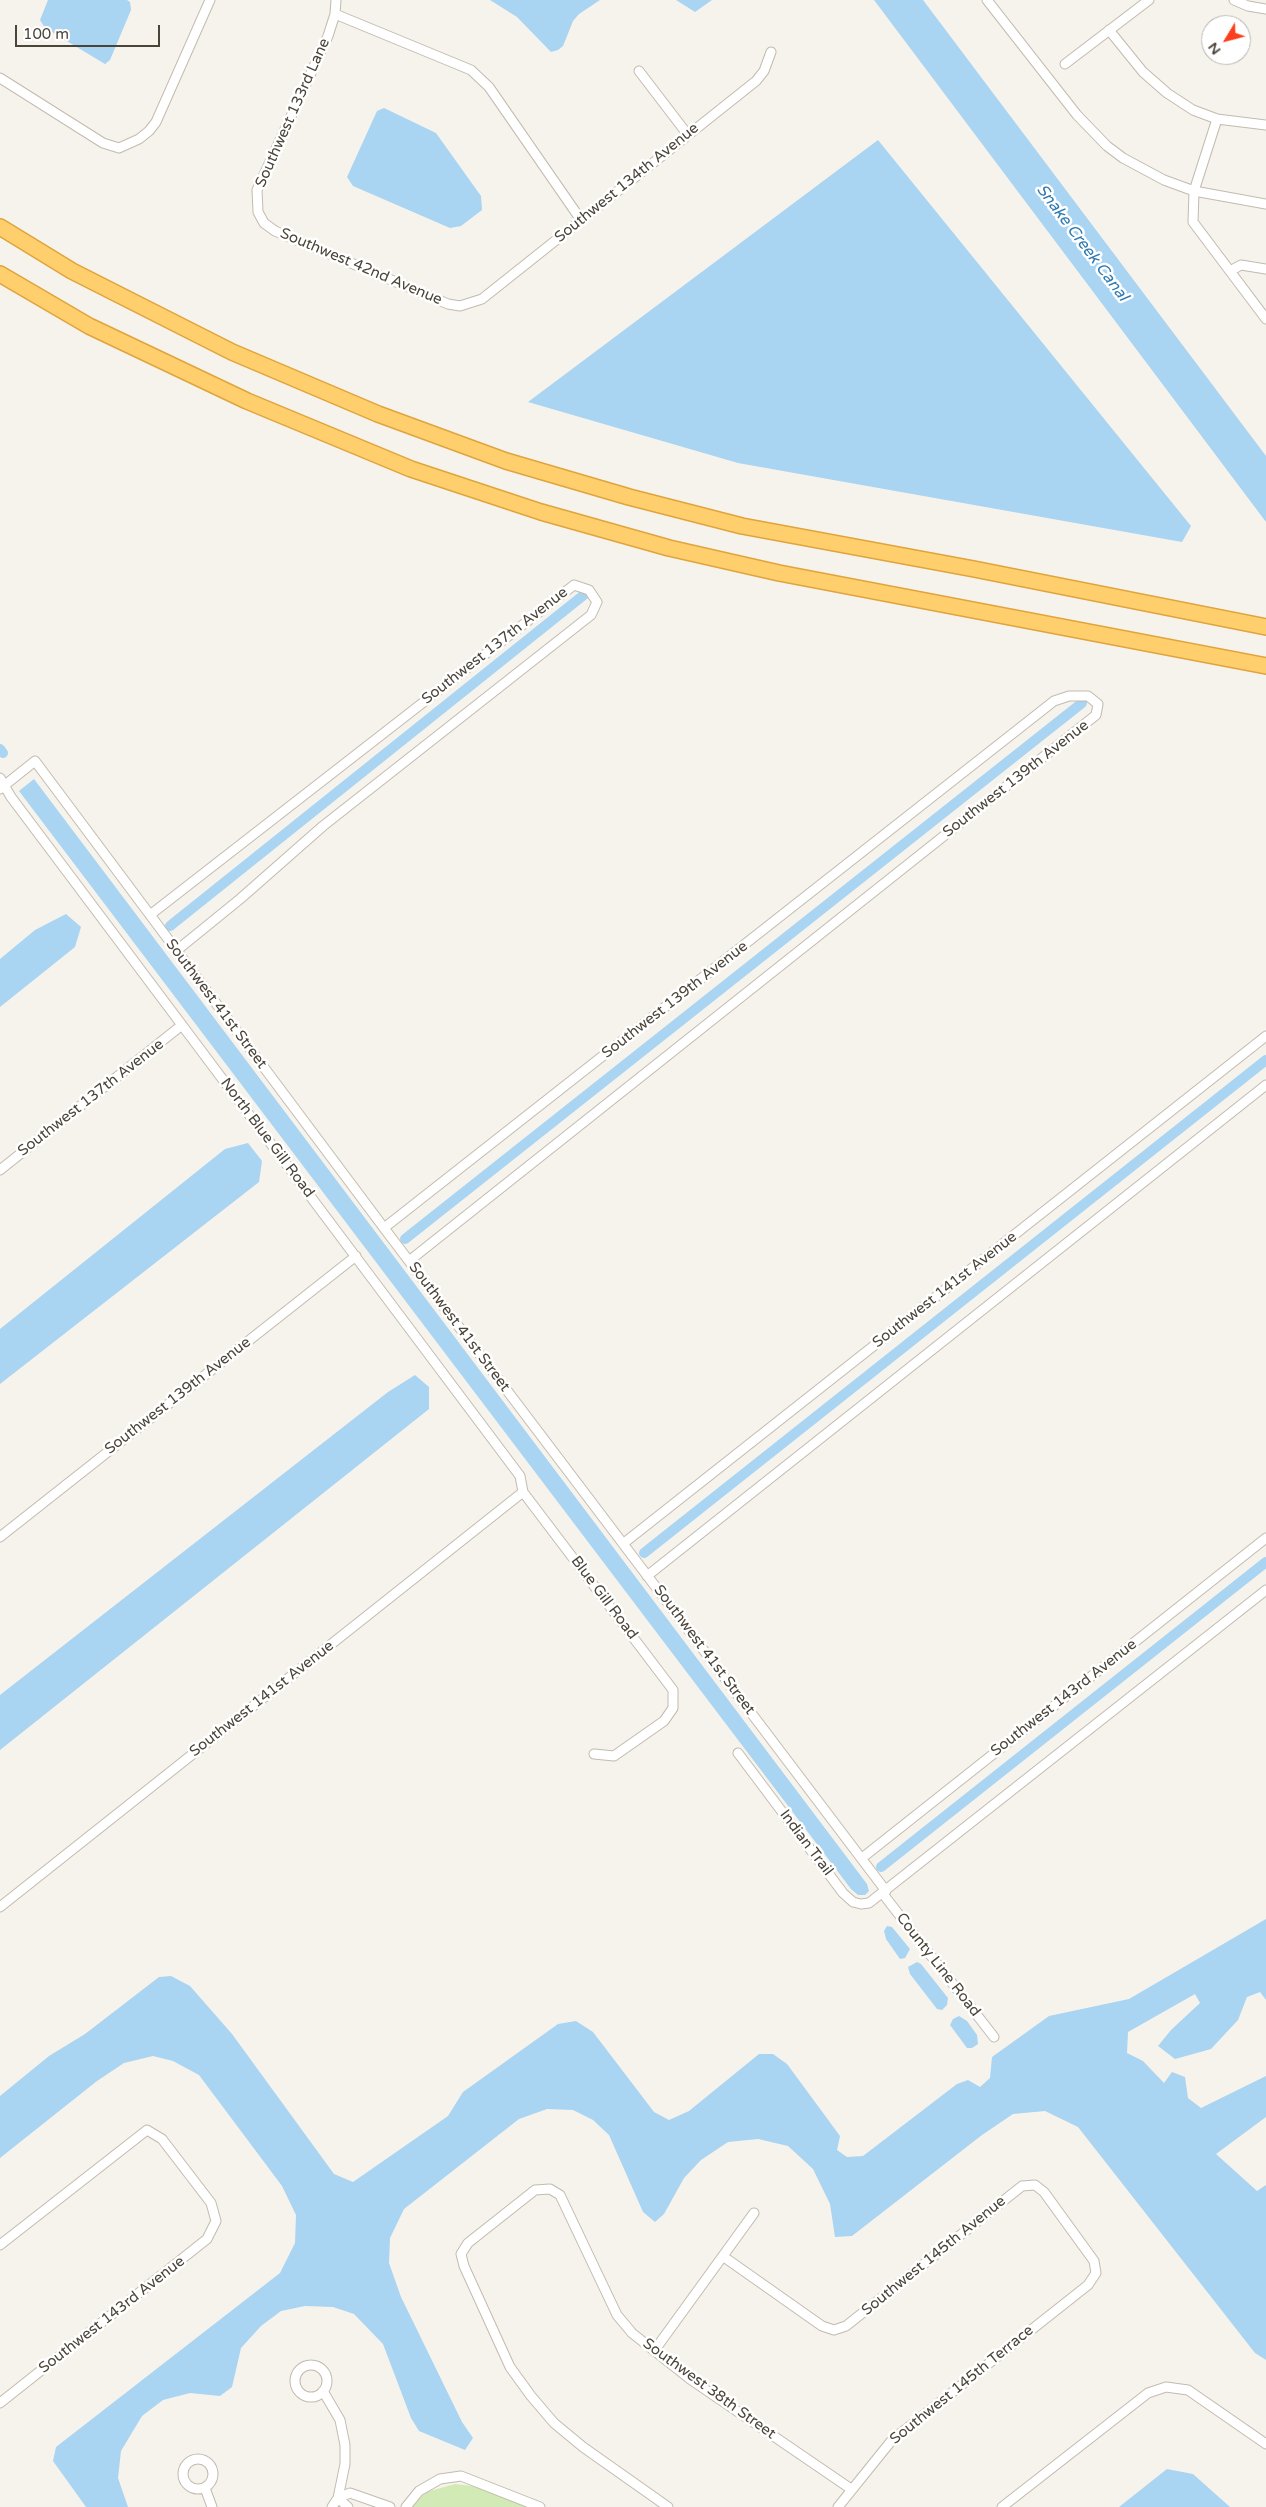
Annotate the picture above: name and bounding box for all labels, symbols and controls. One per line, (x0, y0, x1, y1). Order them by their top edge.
scale bar (18, 15, 162, 47)
north arrow (1201, 15, 1251, 65)
text: 100 m (23, 25, 69, 43)
street label: Southwest 133rd Lane (252, 36, 334, 190)
text: N (1204, 39, 1225, 58)
street label: Southwest 134th Avenue (551, 119, 703, 247)
water label: Snake Creek Canal (1032, 181, 1132, 305)
street label: Southwest 42nd Avenue (277, 225, 445, 309)
street label: Southwest 137th Avenue (419, 584, 571, 708)
street label: Southwest 139th Avenue (940, 717, 1092, 841)
street label: Southwest 41st Street (161, 936, 271, 1072)
street label: Southwest 139th Avenue (599, 938, 751, 1062)
street label: Southwest 137th Avenue (15, 1036, 167, 1160)
street label: North Blue Gill Road (216, 1075, 318, 1201)
street label: Southwest 141st Avenue (869, 1228, 1021, 1352)
street label: Southwest 41st Street (404, 1259, 514, 1395)
street label: Southwest 139th Avenue (102, 1334, 254, 1458)
street label: Blue Gill Road (567, 1553, 641, 1643)
street label: Southwest 41st Street (649, 1582, 759, 1718)
street label: Southwest 143rd Avenue (988, 1635, 1140, 1761)
street label: Southwest 141st Avenue (186, 1637, 338, 1761)
street label: Indian Trail (775, 1807, 837, 1879)
street label: County Line Road (892, 1910, 984, 2020)
street label: Southwest 145th Avenue (858, 2192, 1010, 2320)
street label: Southwest 143rd Avenue (36, 2252, 188, 2378)
street label: Southwest 145th Terrace (887, 2322, 1037, 2448)
street label: Southwest 38th Street (639, 2335, 779, 2443)

